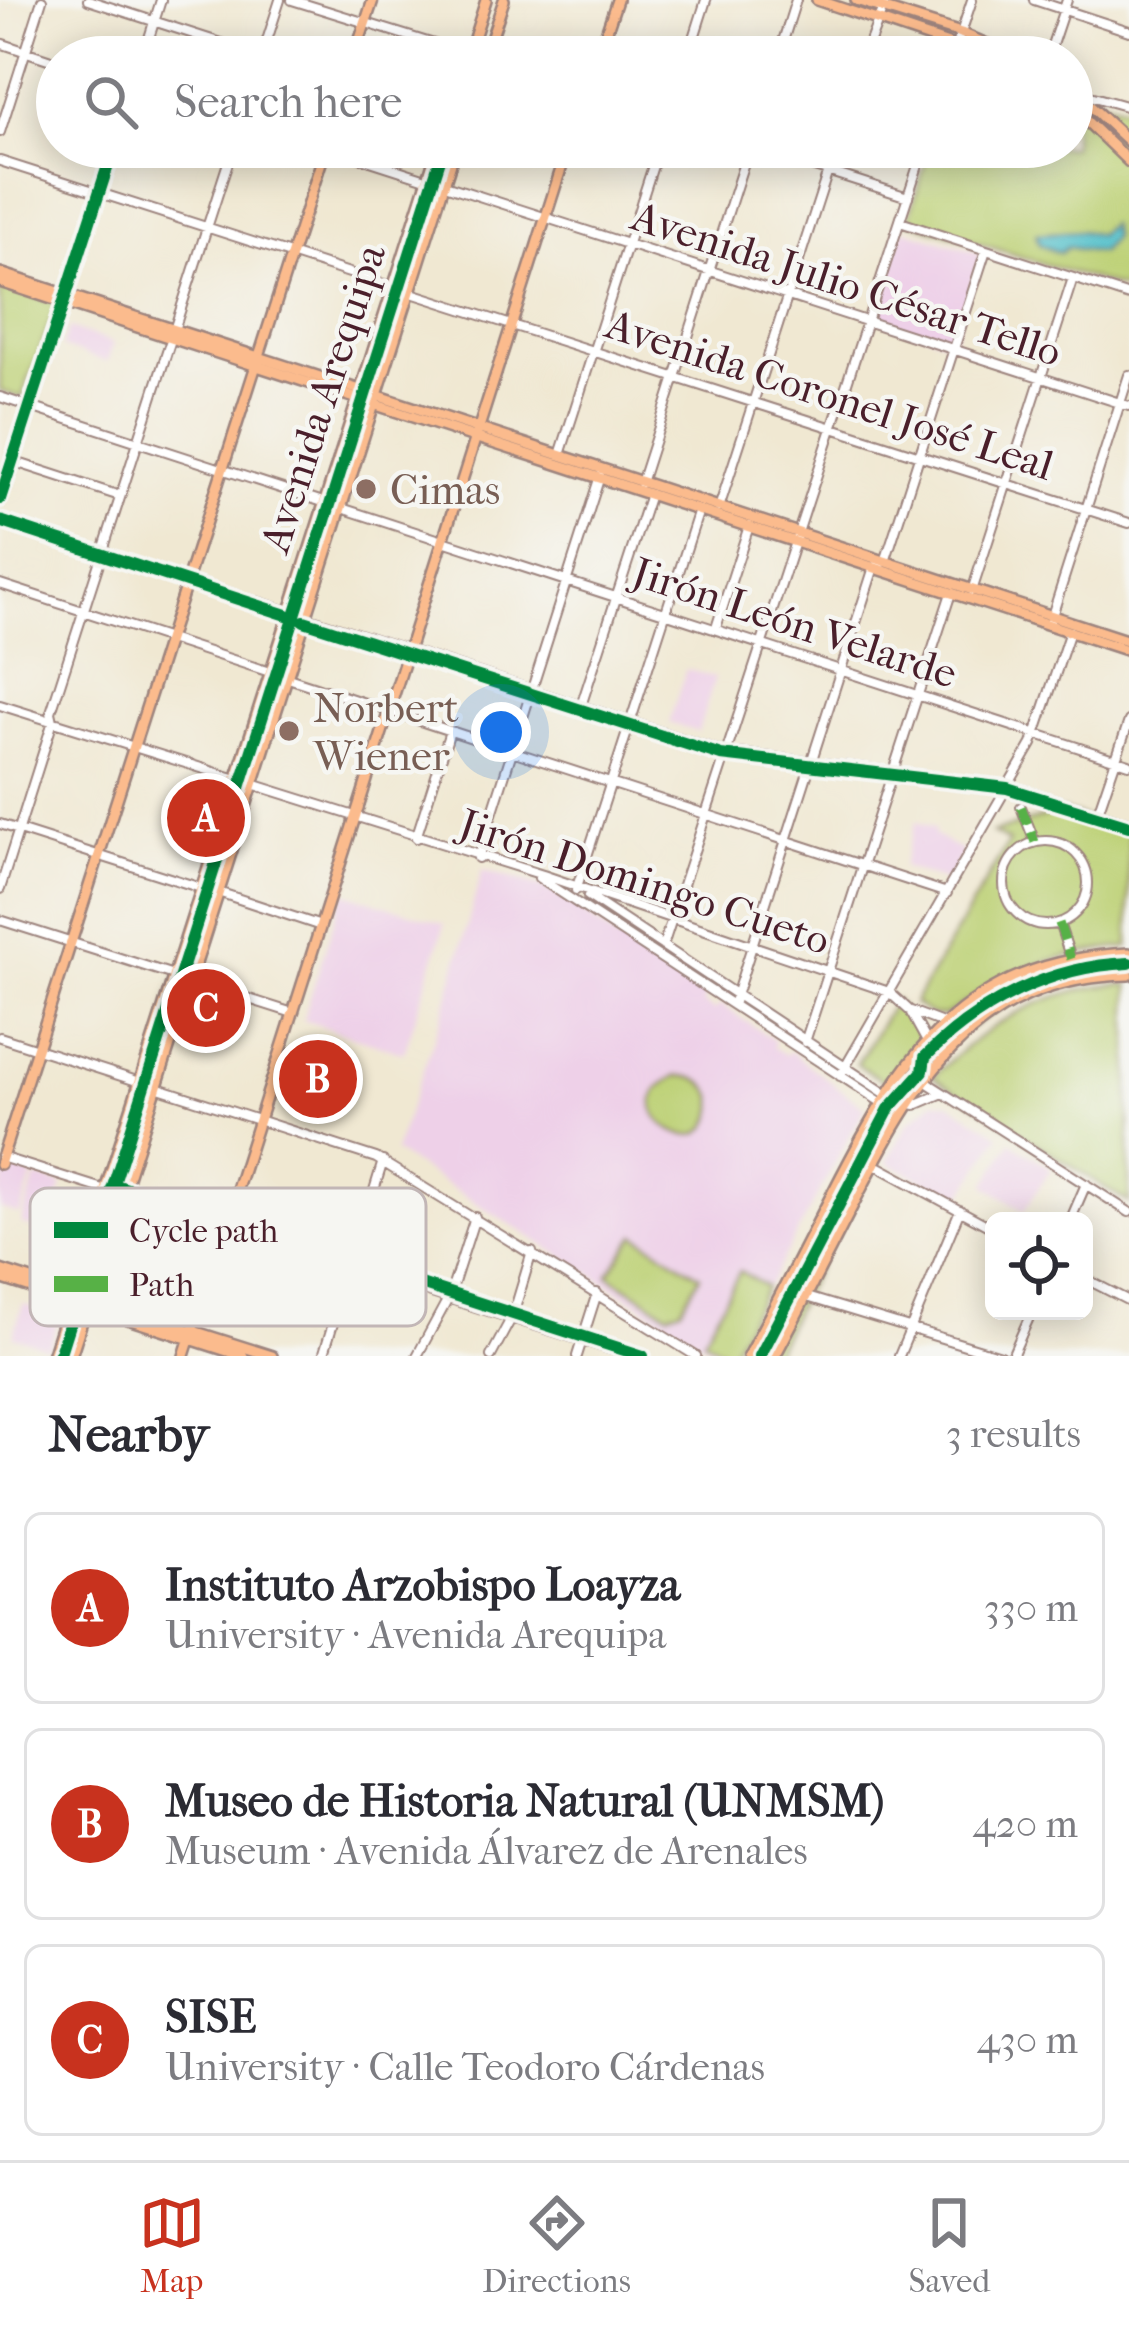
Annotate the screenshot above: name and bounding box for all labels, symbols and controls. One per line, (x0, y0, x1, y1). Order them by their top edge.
search box (36, 36, 1093, 168)
icon: search (78, 69, 144, 135)
text: Search here (174, 76, 402, 129)
street label: Avenida Julio César Tello (624, 191, 1067, 377)
street label: Avenida Arequipa (250, 238, 396, 561)
street label: Avenida Coronel José Leal (598, 299, 1059, 491)
place label: Cimas (390, 466, 500, 515)
marker: Cimas (353, 476, 379, 502)
street label: Jirón León Velarde (623, 547, 963, 699)
place label: Norbert Wiener (312, 684, 459, 781)
your location (471, 702, 531, 762)
marker: Norbert Wiener (276, 718, 302, 744)
pin: A (167, 773, 245, 863)
street label: Jirón Domingo Cueto (451, 799, 836, 965)
pin: C (167, 963, 245, 1053)
pin: B (279, 1034, 357, 1124)
legend (30, 1188, 426, 1326)
text: Cycle path (129, 1212, 279, 1251)
map controls (985, 1212, 1093, 1320)
button: locate (985, 1212, 1093, 1320)
text: Path (129, 1266, 195, 1305)
text: Nearby (48, 1404, 209, 1464)
text: 3 results (946, 1411, 1081, 1457)
text: Instituto Arzobispo Loayza (165, 1559, 680, 1612)
text: A (77, 1585, 103, 1631)
text: 330 m (984, 1585, 1078, 1631)
text: University · Avenida Arequipa (165, 1612, 666, 1658)
text: Museo de Historia Natural (UNMSM) (165, 1775, 884, 1828)
text: B (77, 1801, 103, 1847)
text: 420 m (973, 1801, 1078, 1847)
text: Museum · Avenida Álvarez de Arenales (165, 1828, 808, 1874)
text: SISE (165, 1991, 257, 2044)
text: C (77, 2017, 103, 2063)
text: 430 m (977, 2017, 1078, 2063)
text: University · Calle Teodoro Cárdenas (165, 2044, 765, 2090)
tab: Map (139, 2190, 205, 2301)
tab: Directions (482, 2190, 631, 2301)
tab: Saved (908, 2190, 990, 2301)

